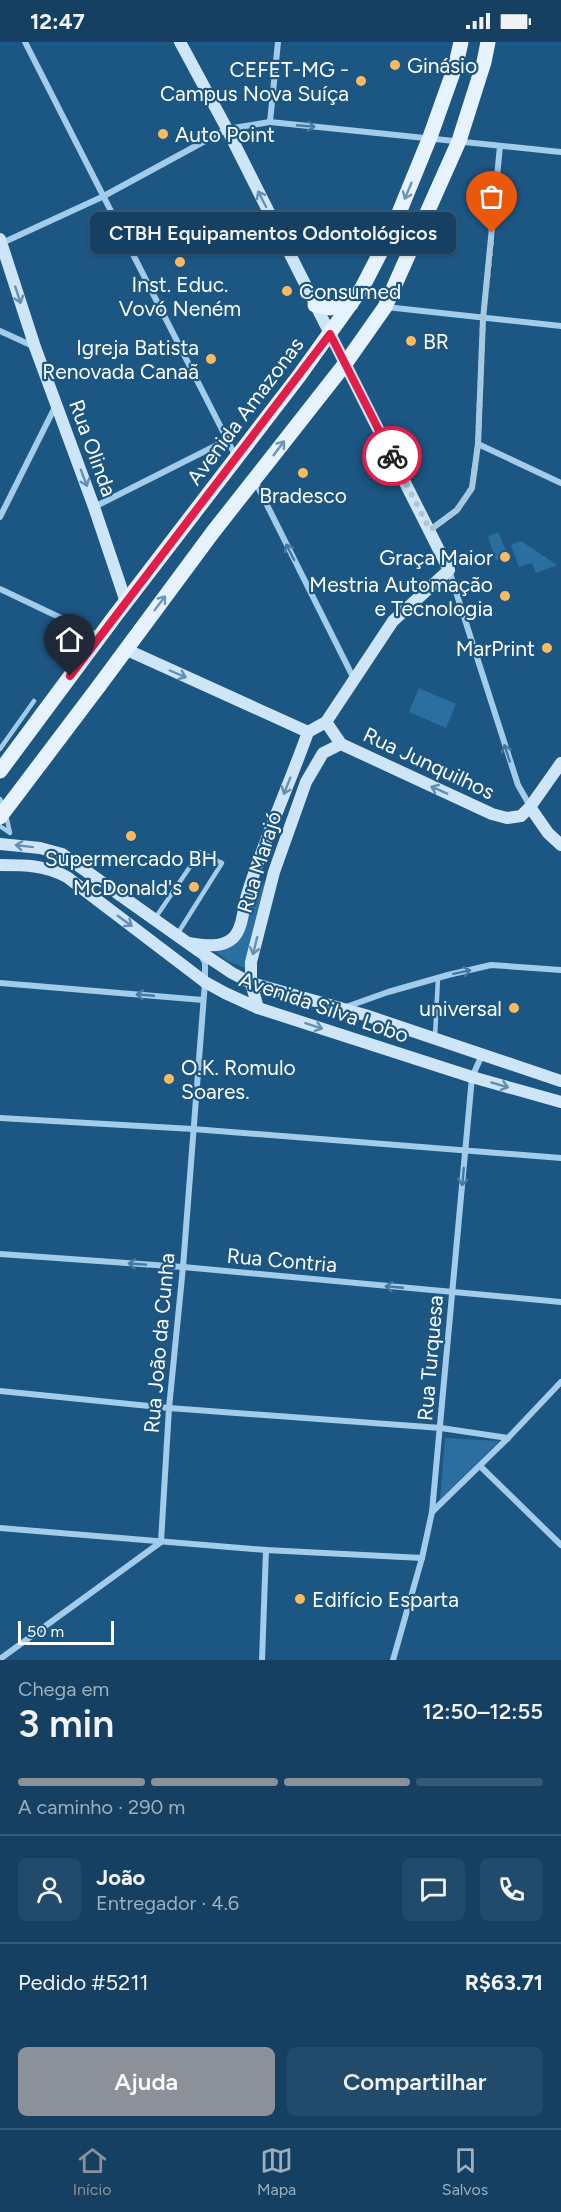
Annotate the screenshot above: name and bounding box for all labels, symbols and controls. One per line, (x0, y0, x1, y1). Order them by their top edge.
text: 12:47 (30, 8, 85, 35)
place label: Ginásio (407, 53, 477, 78)
place label: CEFET-MG - Campus Nova Suíça (160, 57, 349, 106)
marker: Ginásio (388, 58, 402, 72)
marker: CEFET-MG - Campus Nova Suíça (354, 74, 368, 88)
one-way arrow (295, 121, 315, 132)
place label: Auto Point (175, 122, 275, 147)
marker: Auto Point (156, 127, 170, 141)
pin (466, 171, 517, 233)
icon: bag (475, 180, 508, 213)
one-way arrow (402, 181, 413, 200)
one-way arrow (256, 191, 267, 209)
callout: CTBH Equipamentos Odontológicos (90, 212, 456, 254)
text: CTBH Equipamentos Odontológicos (109, 221, 437, 245)
marker: Inst. Educ. Vovó Neném (173, 255, 187, 269)
place label: Inst. Educ. Vovó Neném (119, 272, 241, 321)
place label: Consumed (299, 279, 401, 304)
marker: Consumed (280, 284, 294, 298)
one-way arrow (13, 285, 24, 304)
place label: BR (423, 329, 449, 354)
street label: Avenida Amazonas (181, 332, 309, 490)
marker: BR (404, 334, 418, 348)
place label: Igreja Batista Renovada Canaã (42, 335, 199, 384)
marker: Igreja Batista Renovada Canaã (204, 352, 218, 366)
street label: Rua Olinda (64, 396, 122, 500)
courier (362, 426, 422, 486)
icon: bike (376, 440, 409, 473)
one-way arrow (273, 441, 286, 457)
marker: Bradesco (296, 466, 310, 480)
one-way arrow (79, 468, 90, 487)
place label: Bradesco (259, 483, 347, 508)
one-way arrow (284, 543, 296, 561)
place label: Graça Maior (379, 545, 493, 570)
marker: Graça Maior (498, 550, 512, 564)
place label: Mestria Automação e Tecnologia (309, 572, 493, 621)
marker: Mestria Automação e Tecnologia (498, 589, 512, 603)
one-way arrow (154, 595, 166, 611)
pin (44, 614, 95, 676)
icon: home (53, 623, 86, 656)
place label: MarPrint (456, 636, 535, 661)
marker: MarPrint (540, 641, 554, 655)
one-way arrow (168, 669, 186, 680)
street label: Rua Junquilhos (359, 722, 499, 804)
one-way arrow (501, 744, 512, 763)
one-way arrow (281, 777, 292, 795)
one-way arrow (431, 784, 449, 796)
street label: Rua Marajó (232, 808, 286, 916)
marker: Supermercado BH (124, 829, 138, 843)
one-way arrow (15, 840, 34, 851)
place label: Supermercado BH (45, 846, 217, 871)
place label: McDonald's (73, 875, 182, 900)
marker: McDonald's (187, 880, 201, 894)
one-way arrow (117, 915, 133, 927)
one-way arrow (248, 936, 260, 955)
one-way arrow (453, 965, 472, 977)
street label: Avenida Silva Lobo (236, 966, 412, 1048)
one-way arrow (135, 989, 155, 1000)
place label: universal (419, 996, 502, 1021)
marker: universal (507, 1001, 521, 1015)
one-way arrow (304, 1021, 323, 1032)
place label: O.K. Romulo Soares. (181, 1055, 296, 1104)
marker: O.K. Romulo Soares. (162, 1072, 176, 1086)
one-way arrow (490, 1080, 509, 1091)
one-way arrow (457, 1167, 468, 1187)
street label: Rua Contria (226, 1243, 338, 1277)
street label: Rua João da Cunha (139, 1252, 179, 1434)
one-way arrow (127, 1258, 147, 1269)
one-way arrow (384, 1281, 404, 1292)
street label: Rua Turquesa (412, 1294, 448, 1422)
place label: Edifício Esparta (312, 1587, 459, 1612)
marker: Edifício Esparta (293, 1592, 307, 1606)
scale bar (18, 1618, 114, 1646)
text: 50 m (27, 1622, 64, 1641)
text: Chega em (18, 1677, 109, 1701)
text: 12:50–12:55 (423, 1698, 543, 1725)
text: 3 min (18, 1700, 114, 1747)
text: A caminho · 290 m (18, 1795, 185, 1819)
button: person (18, 1858, 81, 1921)
button: chat (402, 1858, 465, 1921)
button: phone (480, 1858, 543, 1921)
text: João (96, 1864, 145, 1891)
text: Entregador · 4.6 (96, 1891, 239, 1915)
text: Pedido #5211 (18, 1969, 149, 1996)
text: R$63.71 (465, 1969, 543, 1996)
button: Ajuda (18, 2047, 275, 2116)
button: Compartilhar (287, 2047, 543, 2116)
tab: Início (73, 2144, 111, 2199)
tab: Mapa (257, 2144, 296, 2199)
tab: Salvos (442, 2144, 488, 2199)

